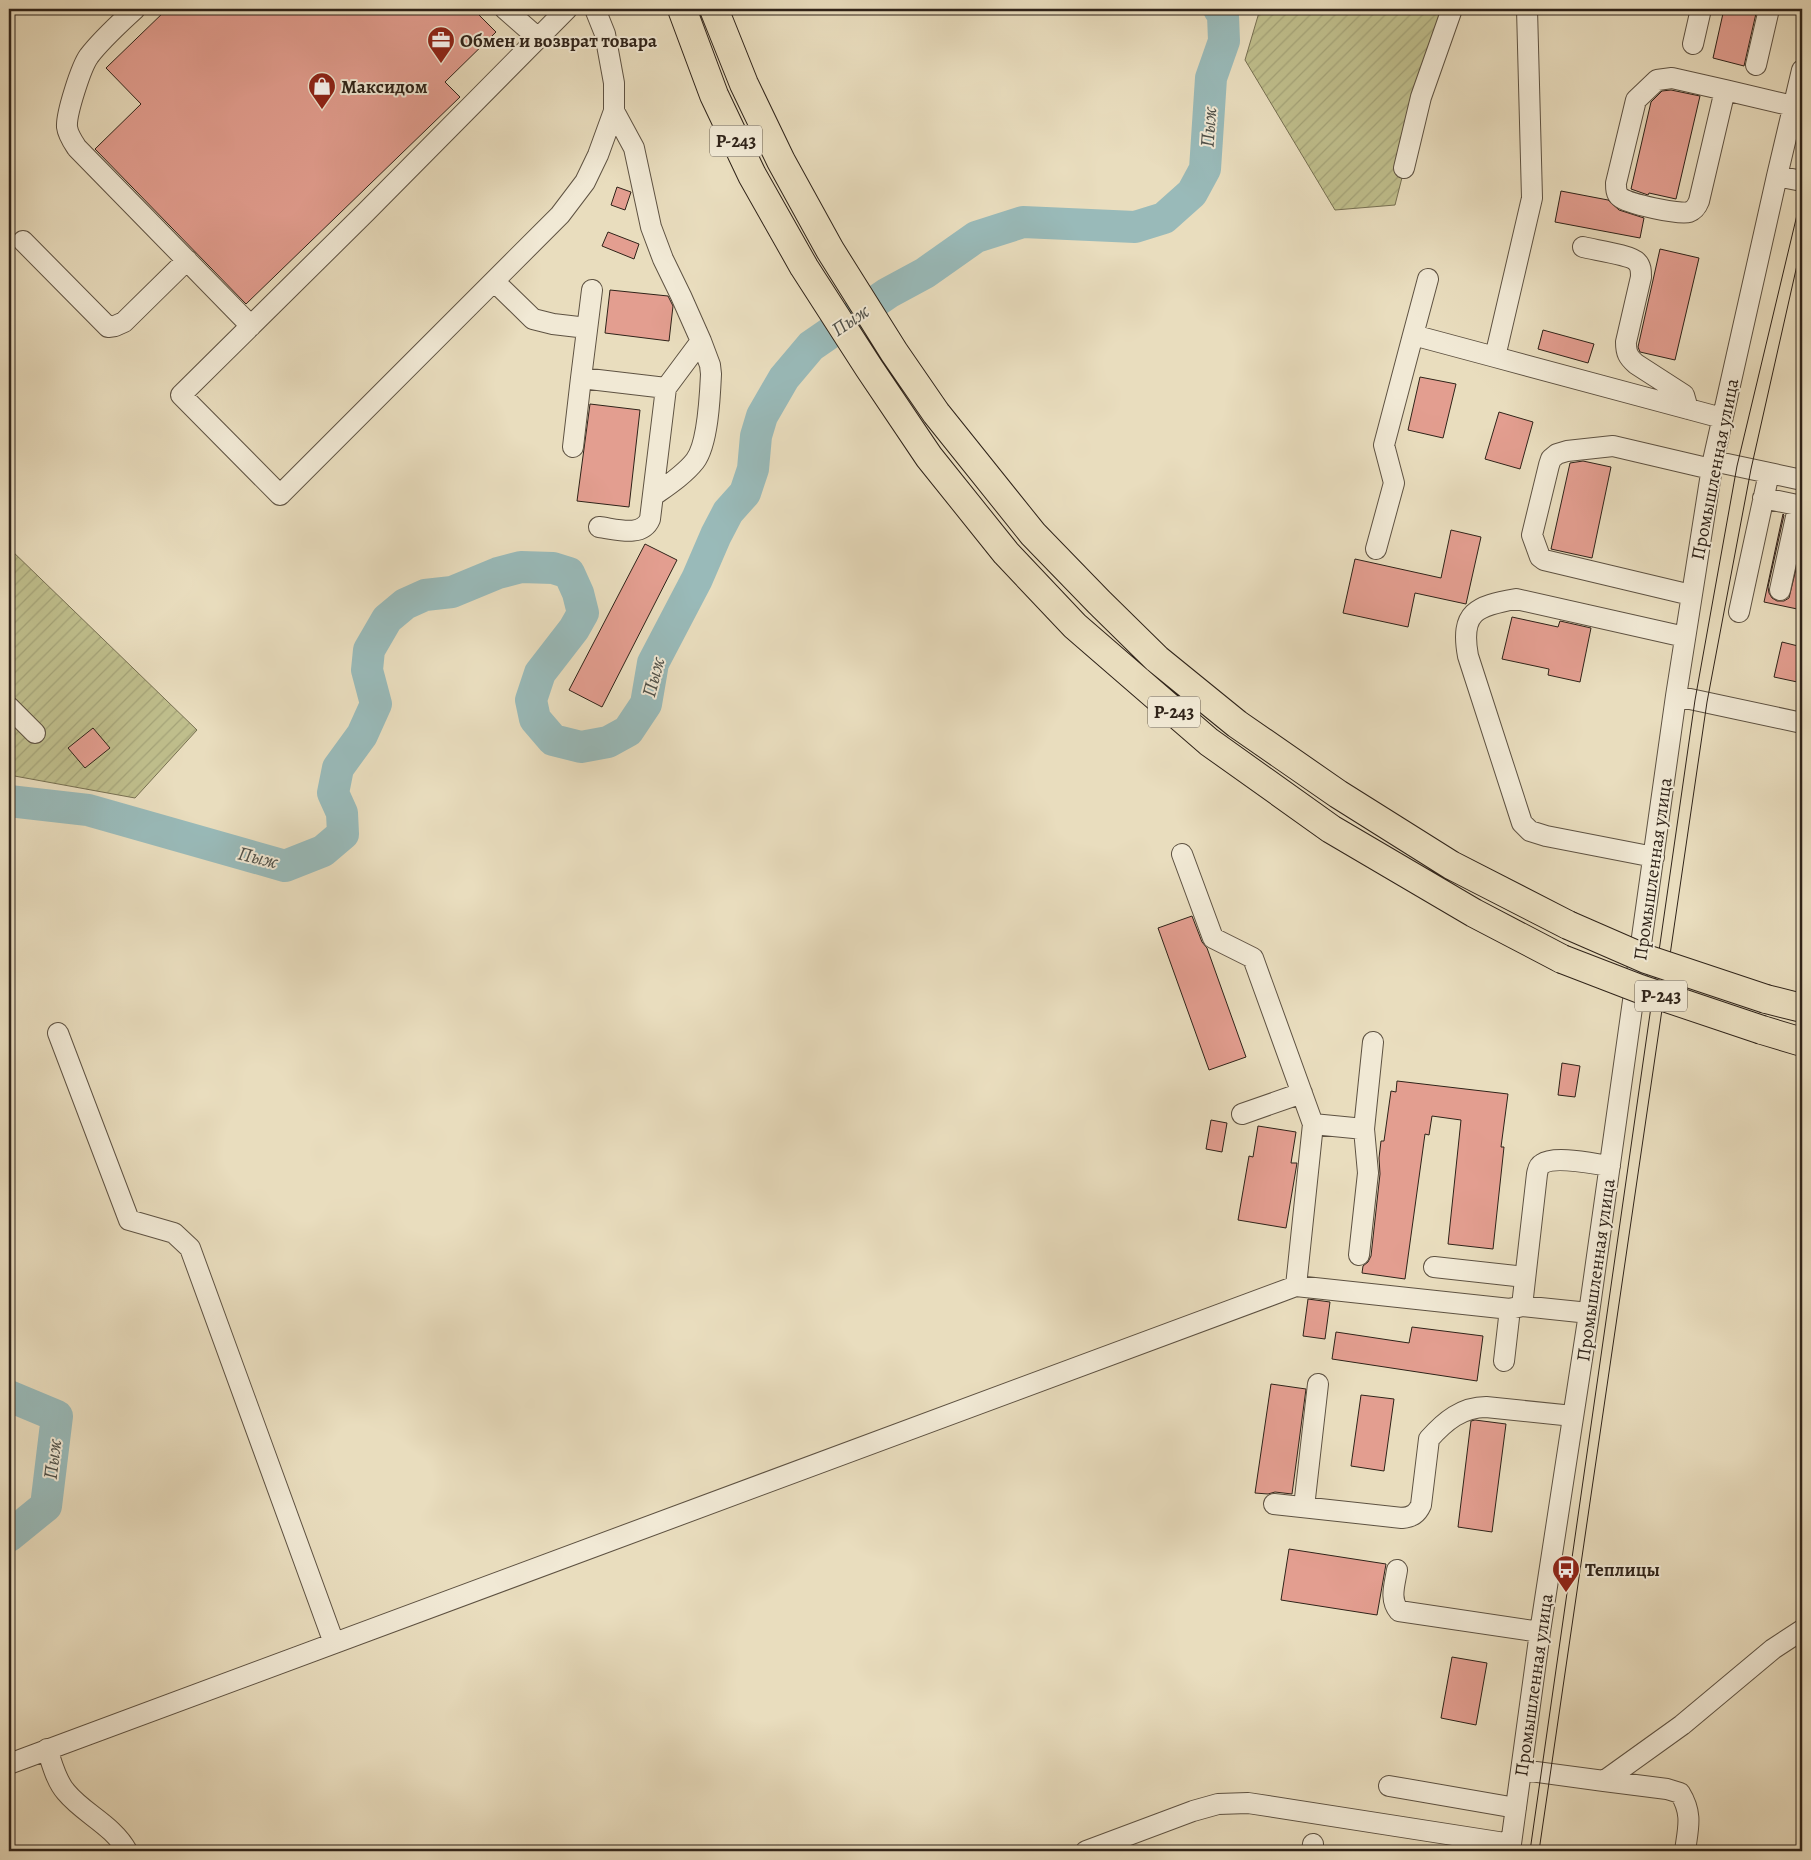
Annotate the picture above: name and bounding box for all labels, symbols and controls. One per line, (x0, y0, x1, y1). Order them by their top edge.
office icon: Обмен и возврат товара (426, 25, 456, 64)
place label: Обмен и возврат товара (460, 28, 658, 54)
shop icon: Максидом (307, 71, 337, 110)
place label: Максидом (341, 74, 428, 100)
water label: Пыж (1194, 105, 1223, 148)
road number: Р-243 (710, 125, 762, 156)
water label: Пыж (826, 298, 875, 343)
street label: Промышленная улица (1685, 376, 1745, 562)
water label: Пыж (635, 654, 672, 700)
road number: Р-243 (1148, 696, 1200, 728)
street label: Промышленная улица (1627, 776, 1679, 962)
water label: Пыж (235, 839, 281, 876)
road number: Р-243 (1635, 980, 1687, 1011)
street label: Промышленная улица (1570, 1177, 1622, 1363)
water label: Пыж (37, 1437, 68, 1481)
bus stop icon: Теплицы (1551, 1554, 1581, 1593)
place label: Теплицы (1585, 1557, 1660, 1583)
street label: Промышленная улица (1508, 1592, 1560, 1778)

